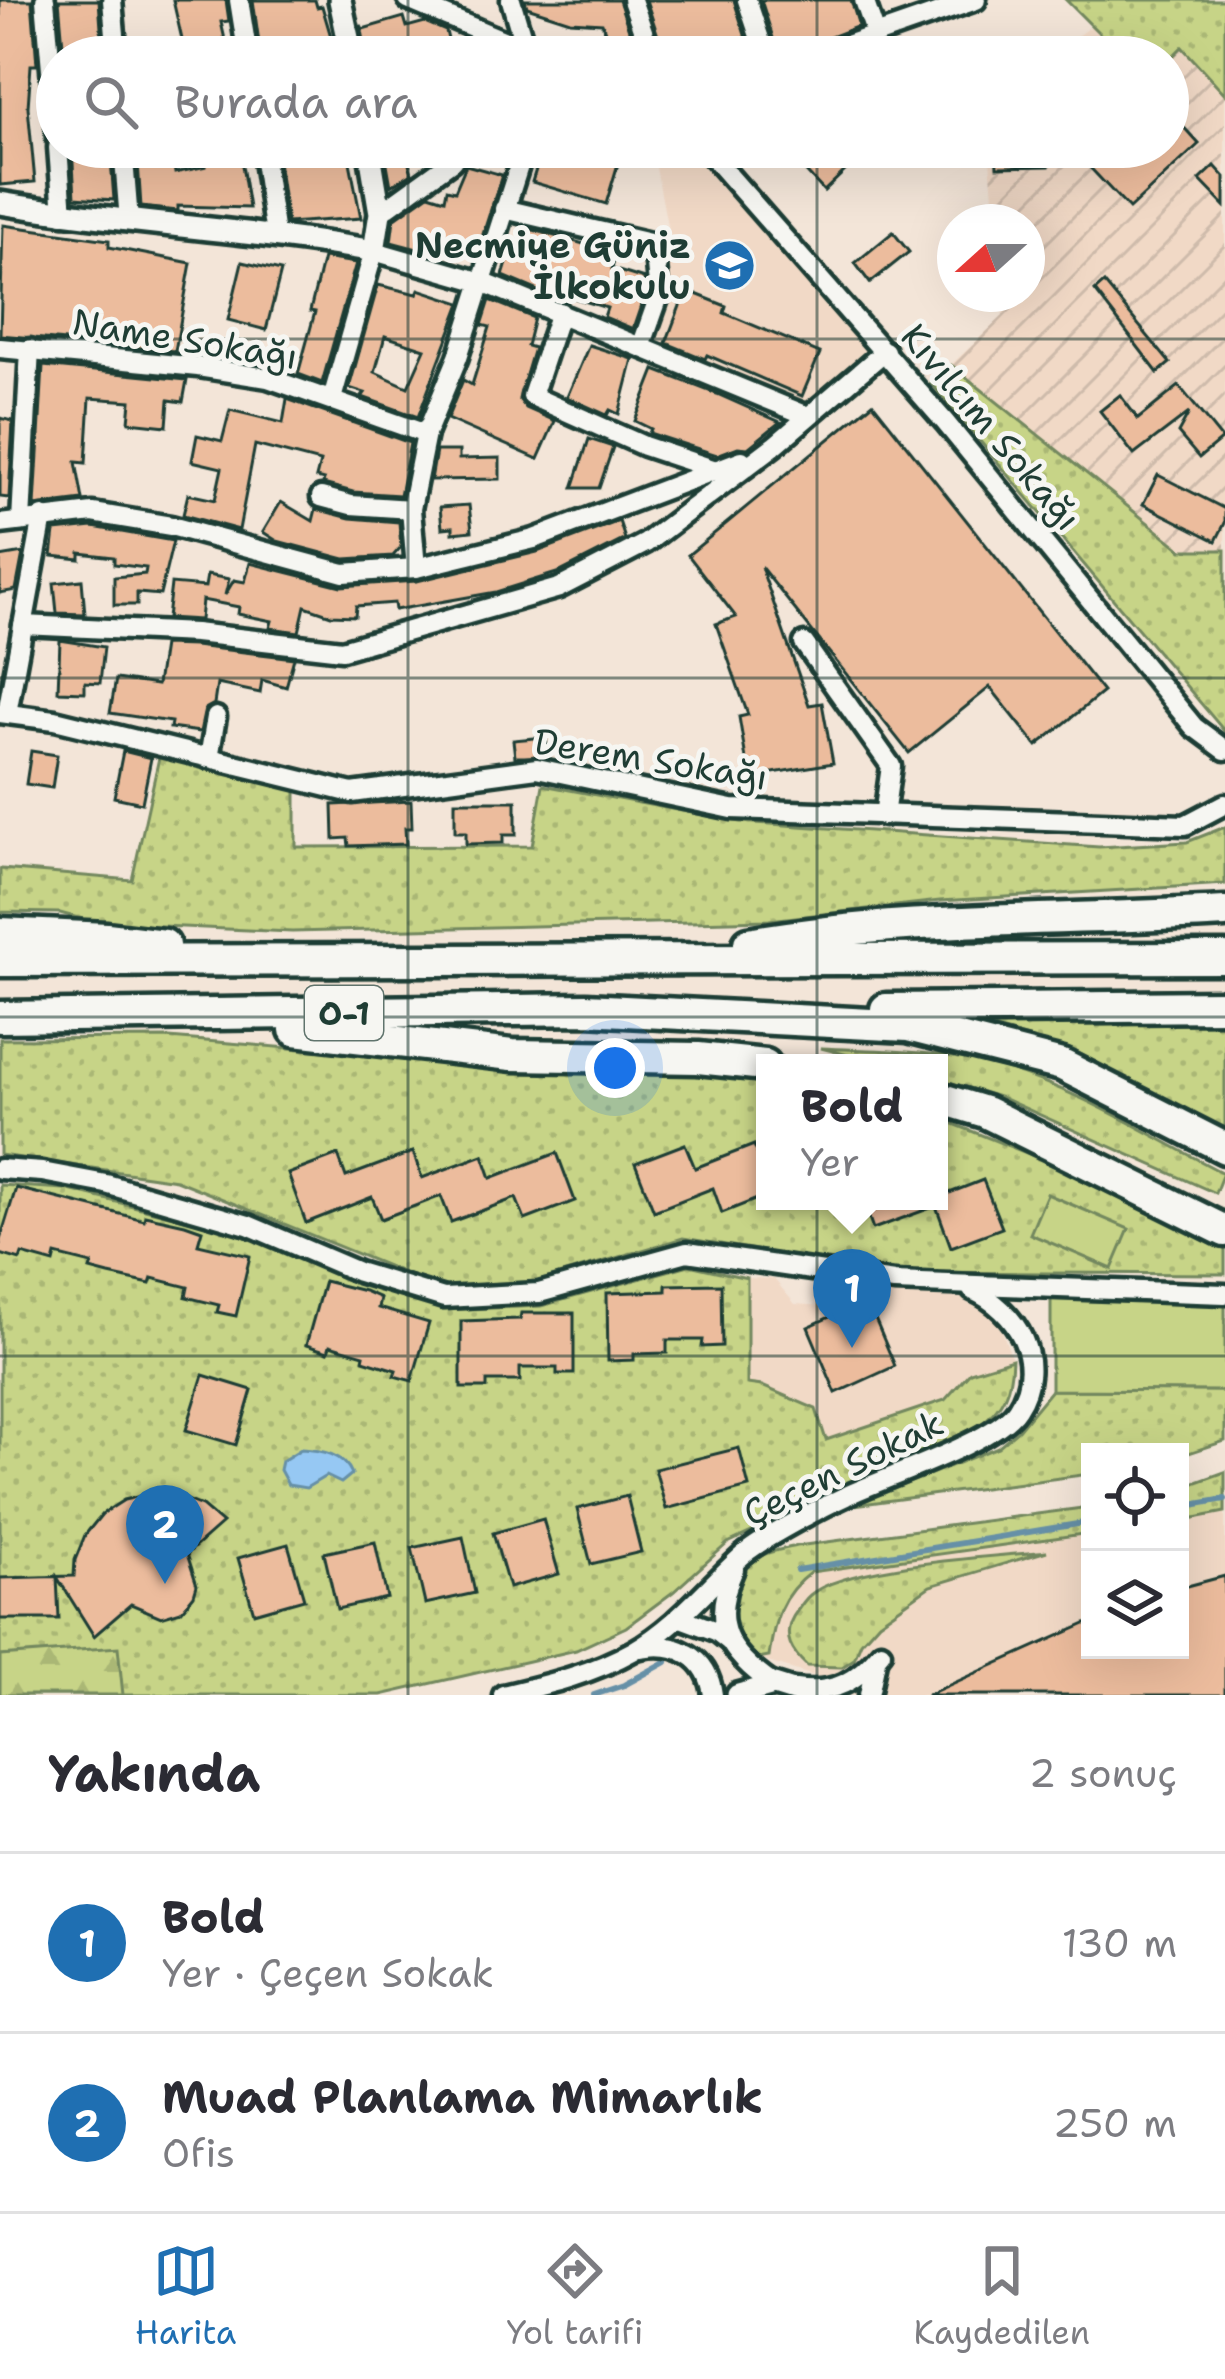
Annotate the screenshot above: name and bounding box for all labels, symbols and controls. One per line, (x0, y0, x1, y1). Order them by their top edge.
search box (36, 36, 1189, 168)
icon: search (78, 69, 144, 135)
text: Burada ara (174, 72, 417, 132)
north arrow (937, 204, 1045, 312)
place label: Necmiye Güniz İlkokulu (415, 221, 691, 311)
school or university icon: Necmiye Güniz İlkokulu (702, 238, 758, 294)
street label: Name Sokağı (69, 297, 301, 381)
street label: Kıvılcım Sokağı (890, 313, 1092, 541)
street label: Derem Sokağı (531, 716, 771, 802)
road number: O-1 (305, 986, 383, 1040)
your location (585, 1038, 645, 1098)
popup (756, 1054, 948, 1210)
text: Bold (801, 1076, 903, 1136)
text: Yer (801, 1136, 860, 1188)
pin: 1 (813, 1249, 891, 1348)
street label: Çeçen Sokak (735, 1398, 951, 1538)
map controls (1081, 1443, 1189, 1659)
button: locate (1081, 1443, 1189, 1551)
pin: 2 (126, 1485, 204, 1584)
button: layers (1081, 1551, 1189, 1659)
text: Yakında (48, 1739, 260, 1807)
text: 2 sonuç (1029, 1747, 1177, 1799)
text: Bold (162, 1887, 265, 1947)
text: 1 (78, 1917, 96, 1969)
text: 130 m (1062, 1917, 1177, 1969)
text: Yer · Çeçen Sokak (162, 1947, 494, 1999)
text: Muad Planlama Mimarlık (162, 2067, 763, 2127)
text: 2 (73, 2097, 101, 2149)
text: 250 m (1053, 2097, 1177, 2149)
text: Ofis (162, 2127, 235, 2179)
tab: Harita (135, 2238, 236, 2355)
tab: Yol tarifi (506, 2238, 643, 2355)
tab: Kaydedilen (914, 2238, 1090, 2355)

